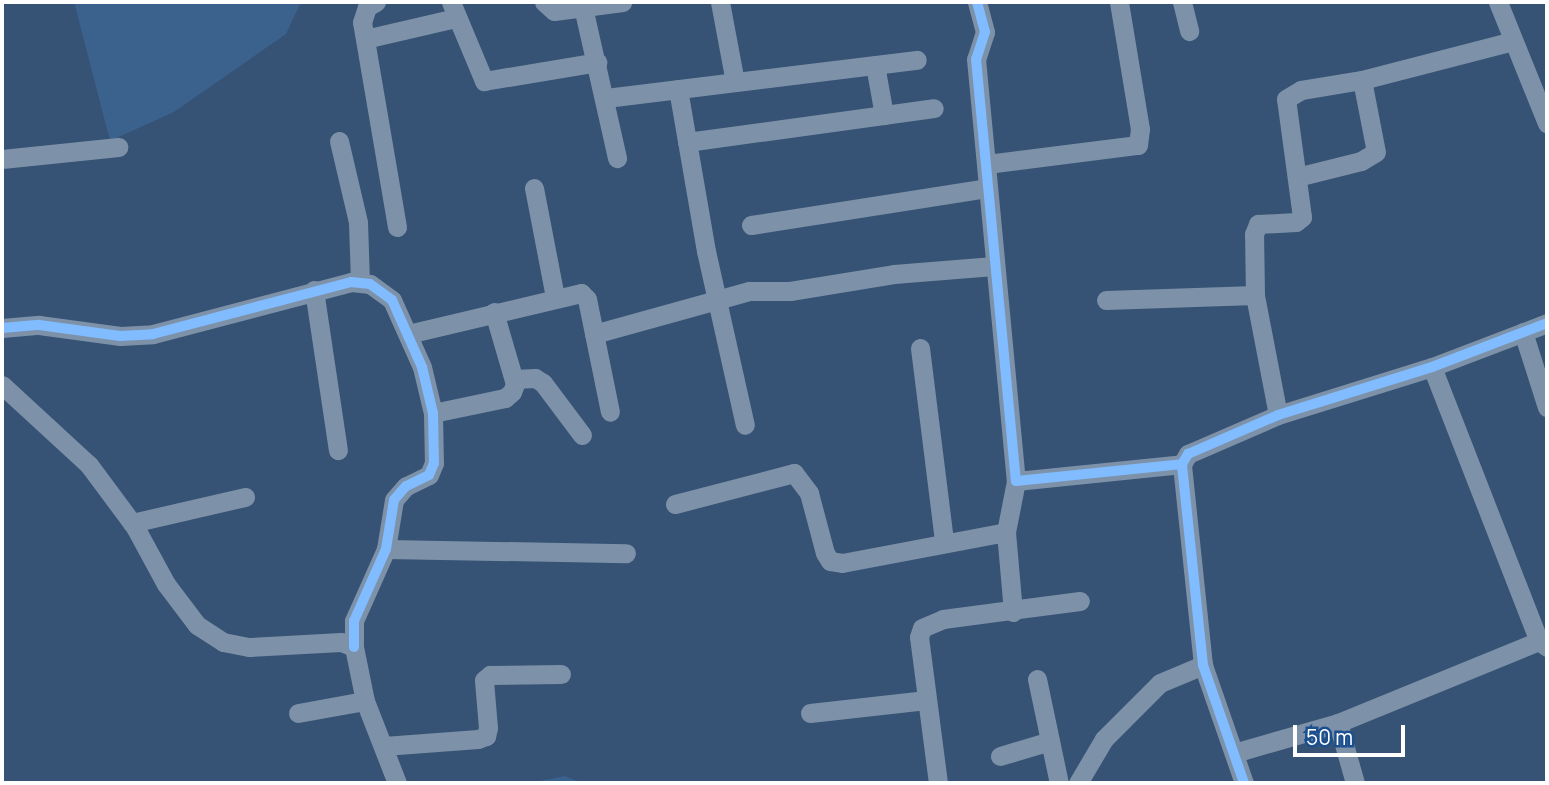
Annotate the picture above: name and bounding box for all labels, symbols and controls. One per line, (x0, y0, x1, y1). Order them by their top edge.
scale bar (1297, 712, 1409, 756)
text: 50 m (1306, 723, 1353, 751)

